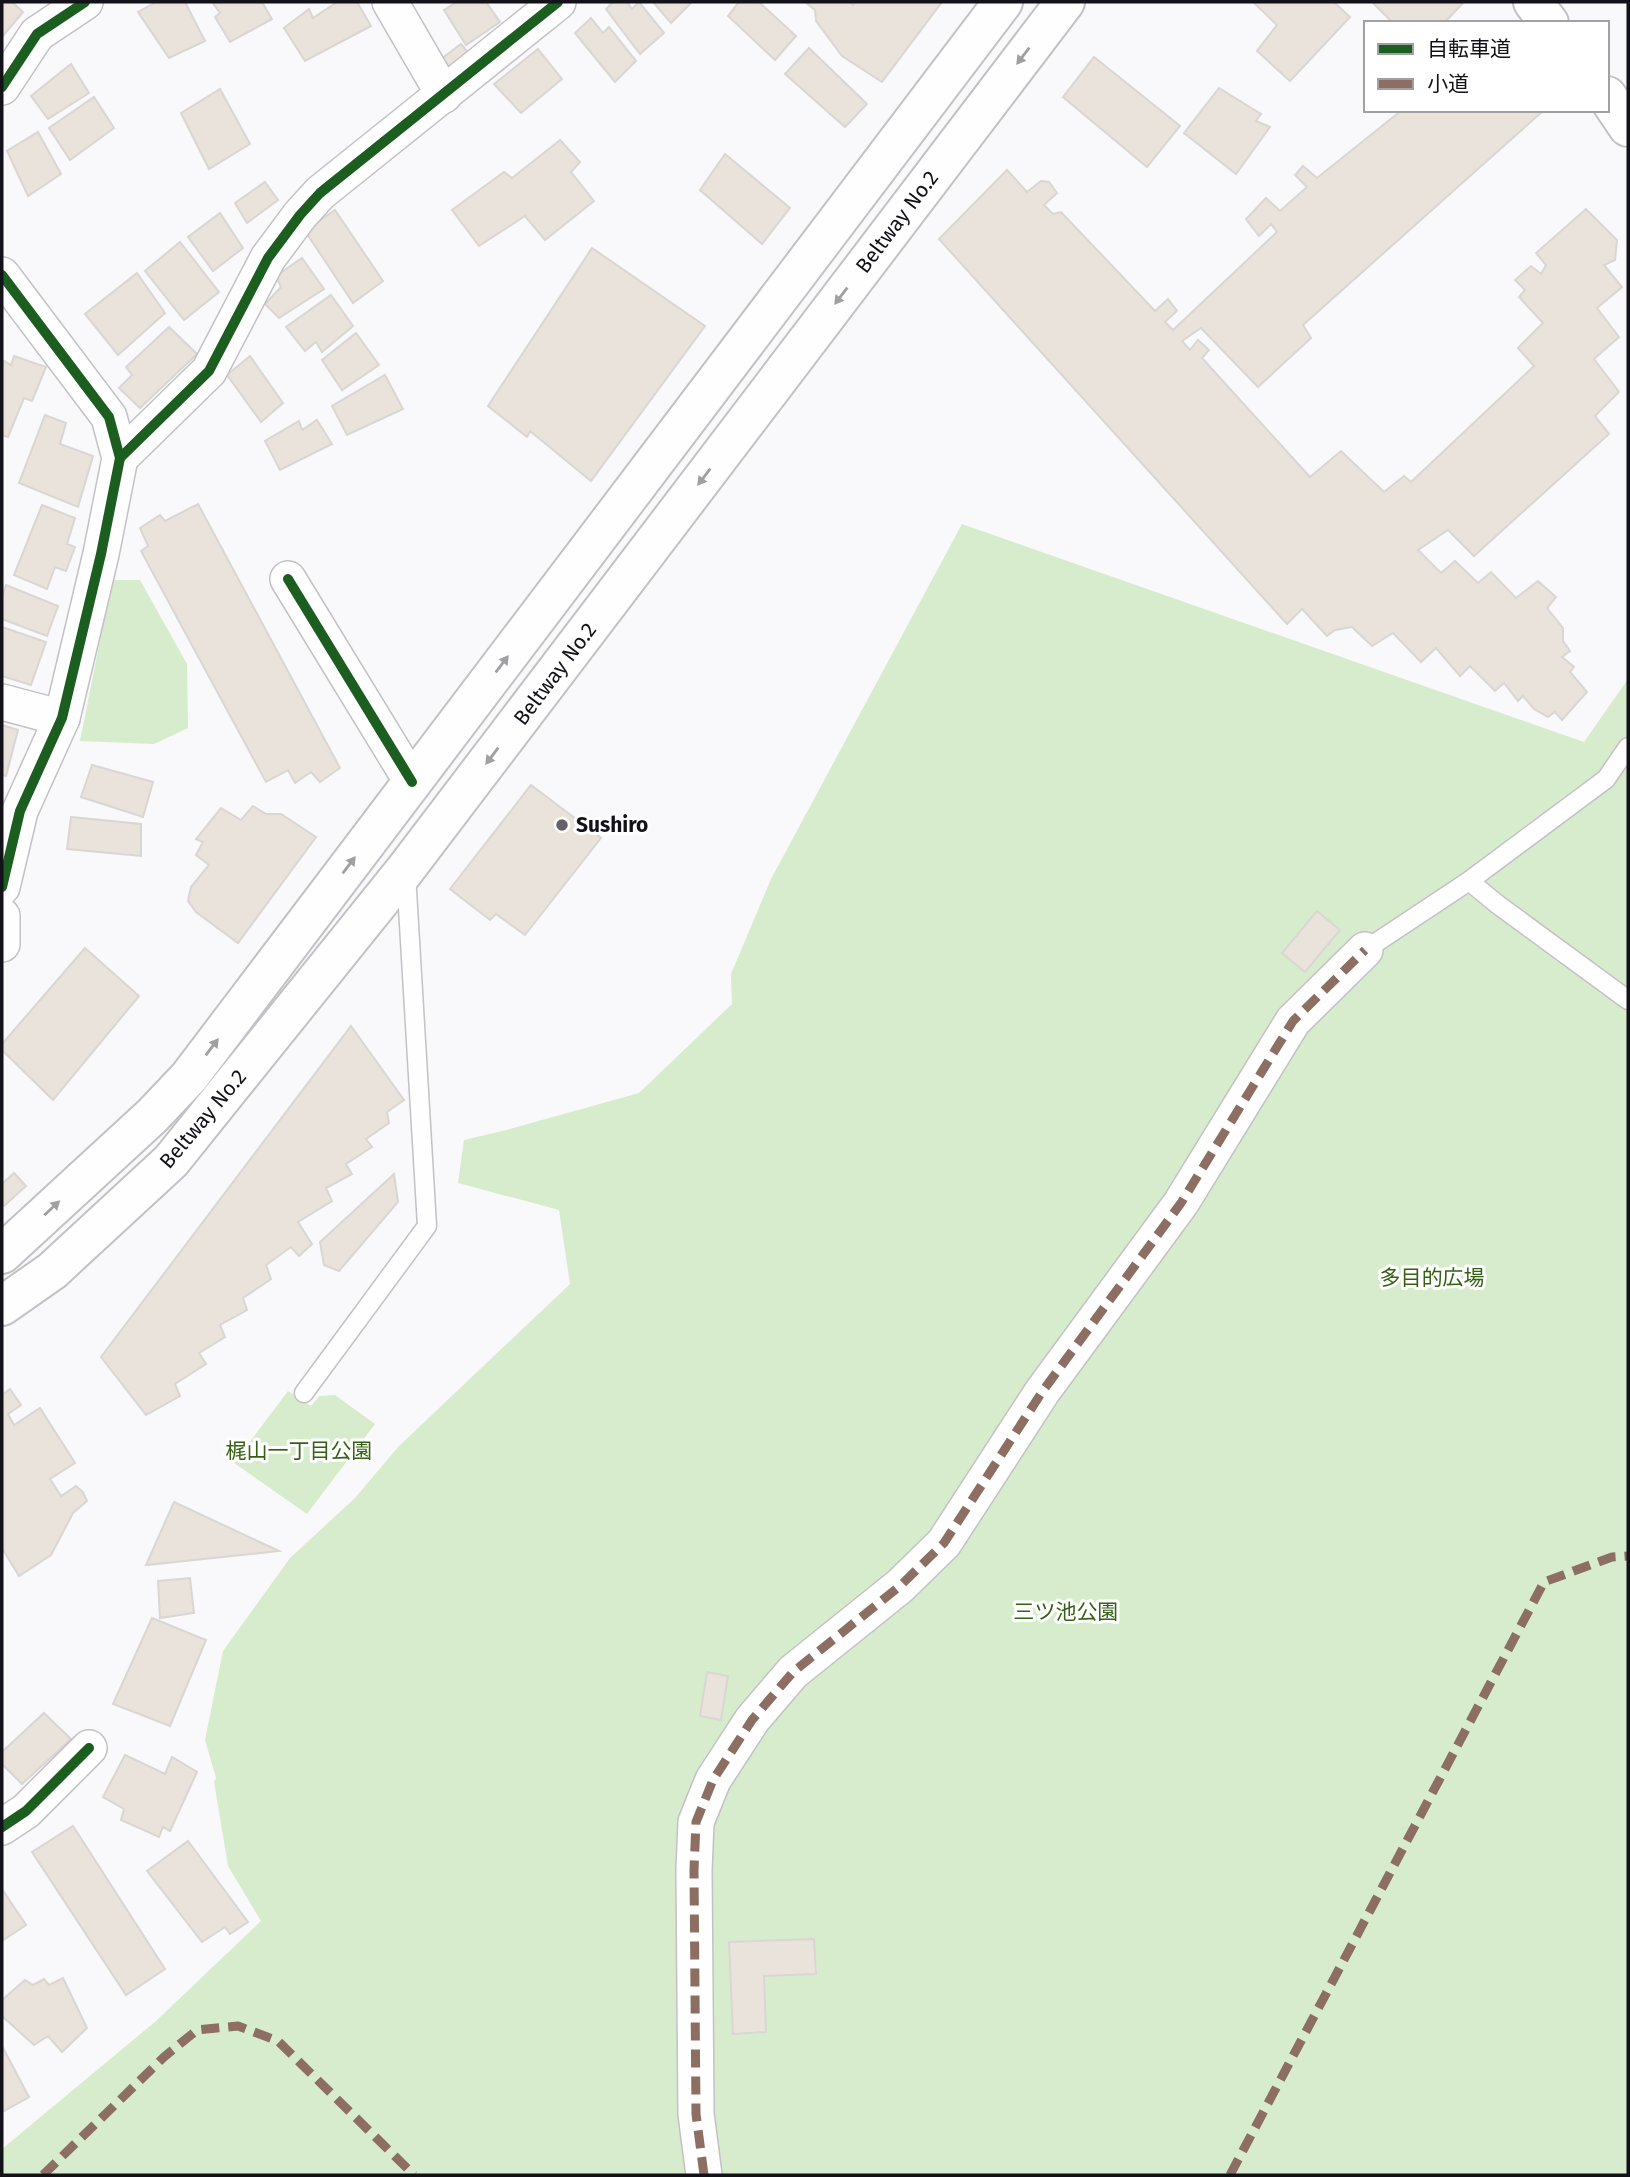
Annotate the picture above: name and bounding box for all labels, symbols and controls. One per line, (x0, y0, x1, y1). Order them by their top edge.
legend (1364, 21, 1609, 112)
text: 自転車道 (1427, 36, 1511, 62)
one-way arrow (1017, 47, 1031, 65)
text: 小道 (1427, 71, 1469, 97)
street label: Beltway No.2 (850, 166, 944, 278)
one-way arrow (835, 287, 849, 305)
one-way arrow (697, 468, 711, 486)
street label: Beltway No.2 (508, 618, 602, 730)
one-way arrow (494, 656, 509, 674)
one-way arrow (486, 747, 500, 765)
place label: Sushiro (576, 812, 648, 838)
marker: Sushiro (554, 817, 570, 833)
one-way arrow (342, 856, 356, 874)
one-way arrow (205, 1038, 220, 1056)
street label: Beltway No.2 (154, 1064, 252, 1174)
one-way arrow (43, 1200, 60, 1216)
park label: 多目的広場 (1380, 1265, 1485, 1291)
park label: 梶山一丁目公園 (226, 1438, 373, 1464)
park label: 三ツ池公園 (1014, 1599, 1119, 1625)

